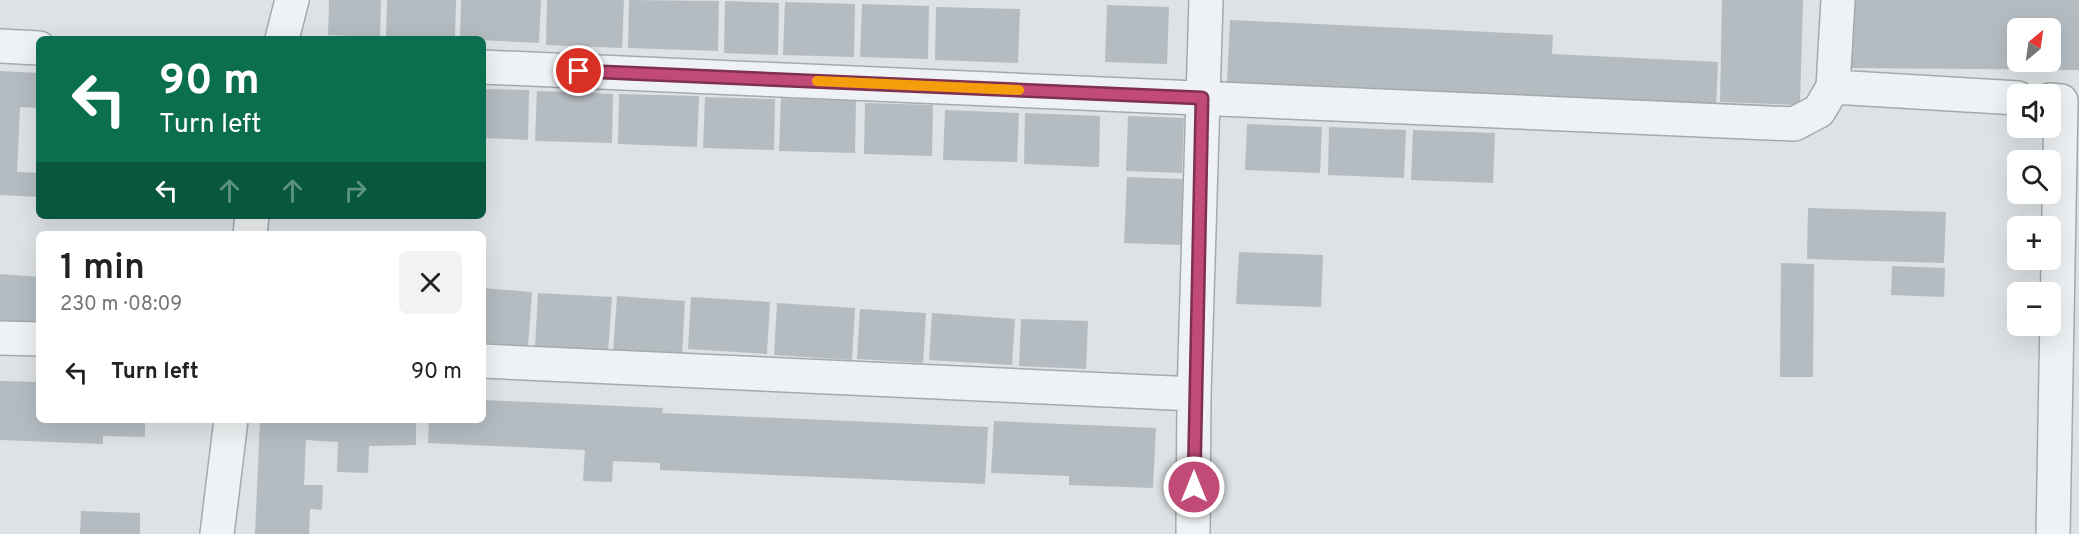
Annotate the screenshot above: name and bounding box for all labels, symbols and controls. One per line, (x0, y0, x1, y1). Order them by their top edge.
north arrow (2007, 18, 2061, 72)
map controls (2007, 18, 2061, 336)
pin (553, 45, 604, 96)
icon: arrive (562, 54, 595, 87)
text: 90 m (159, 56, 260, 109)
icon: left (60, 60, 138, 138)
button: sound (2007, 84, 2061, 138)
text: Turn left (159, 108, 261, 142)
button: search (2007, 150, 2061, 204)
icon: left (150, 174, 183, 207)
icon: ahead (213, 174, 246, 207)
icon: ahead (276, 174, 309, 207)
icon: right (339, 174, 372, 207)
button: + (2007, 216, 2061, 270)
text: 1 min (60, 246, 145, 292)
button: close (399, 251, 462, 314)
button: − (2007, 282, 2061, 336)
text: 230 m · 08:09 (60, 292, 182, 318)
icon: left (60, 356, 93, 389)
text: Turn left (111, 359, 199, 386)
text: 90 m (411, 359, 462, 386)
position arrow (1162, 455, 1226, 519)

